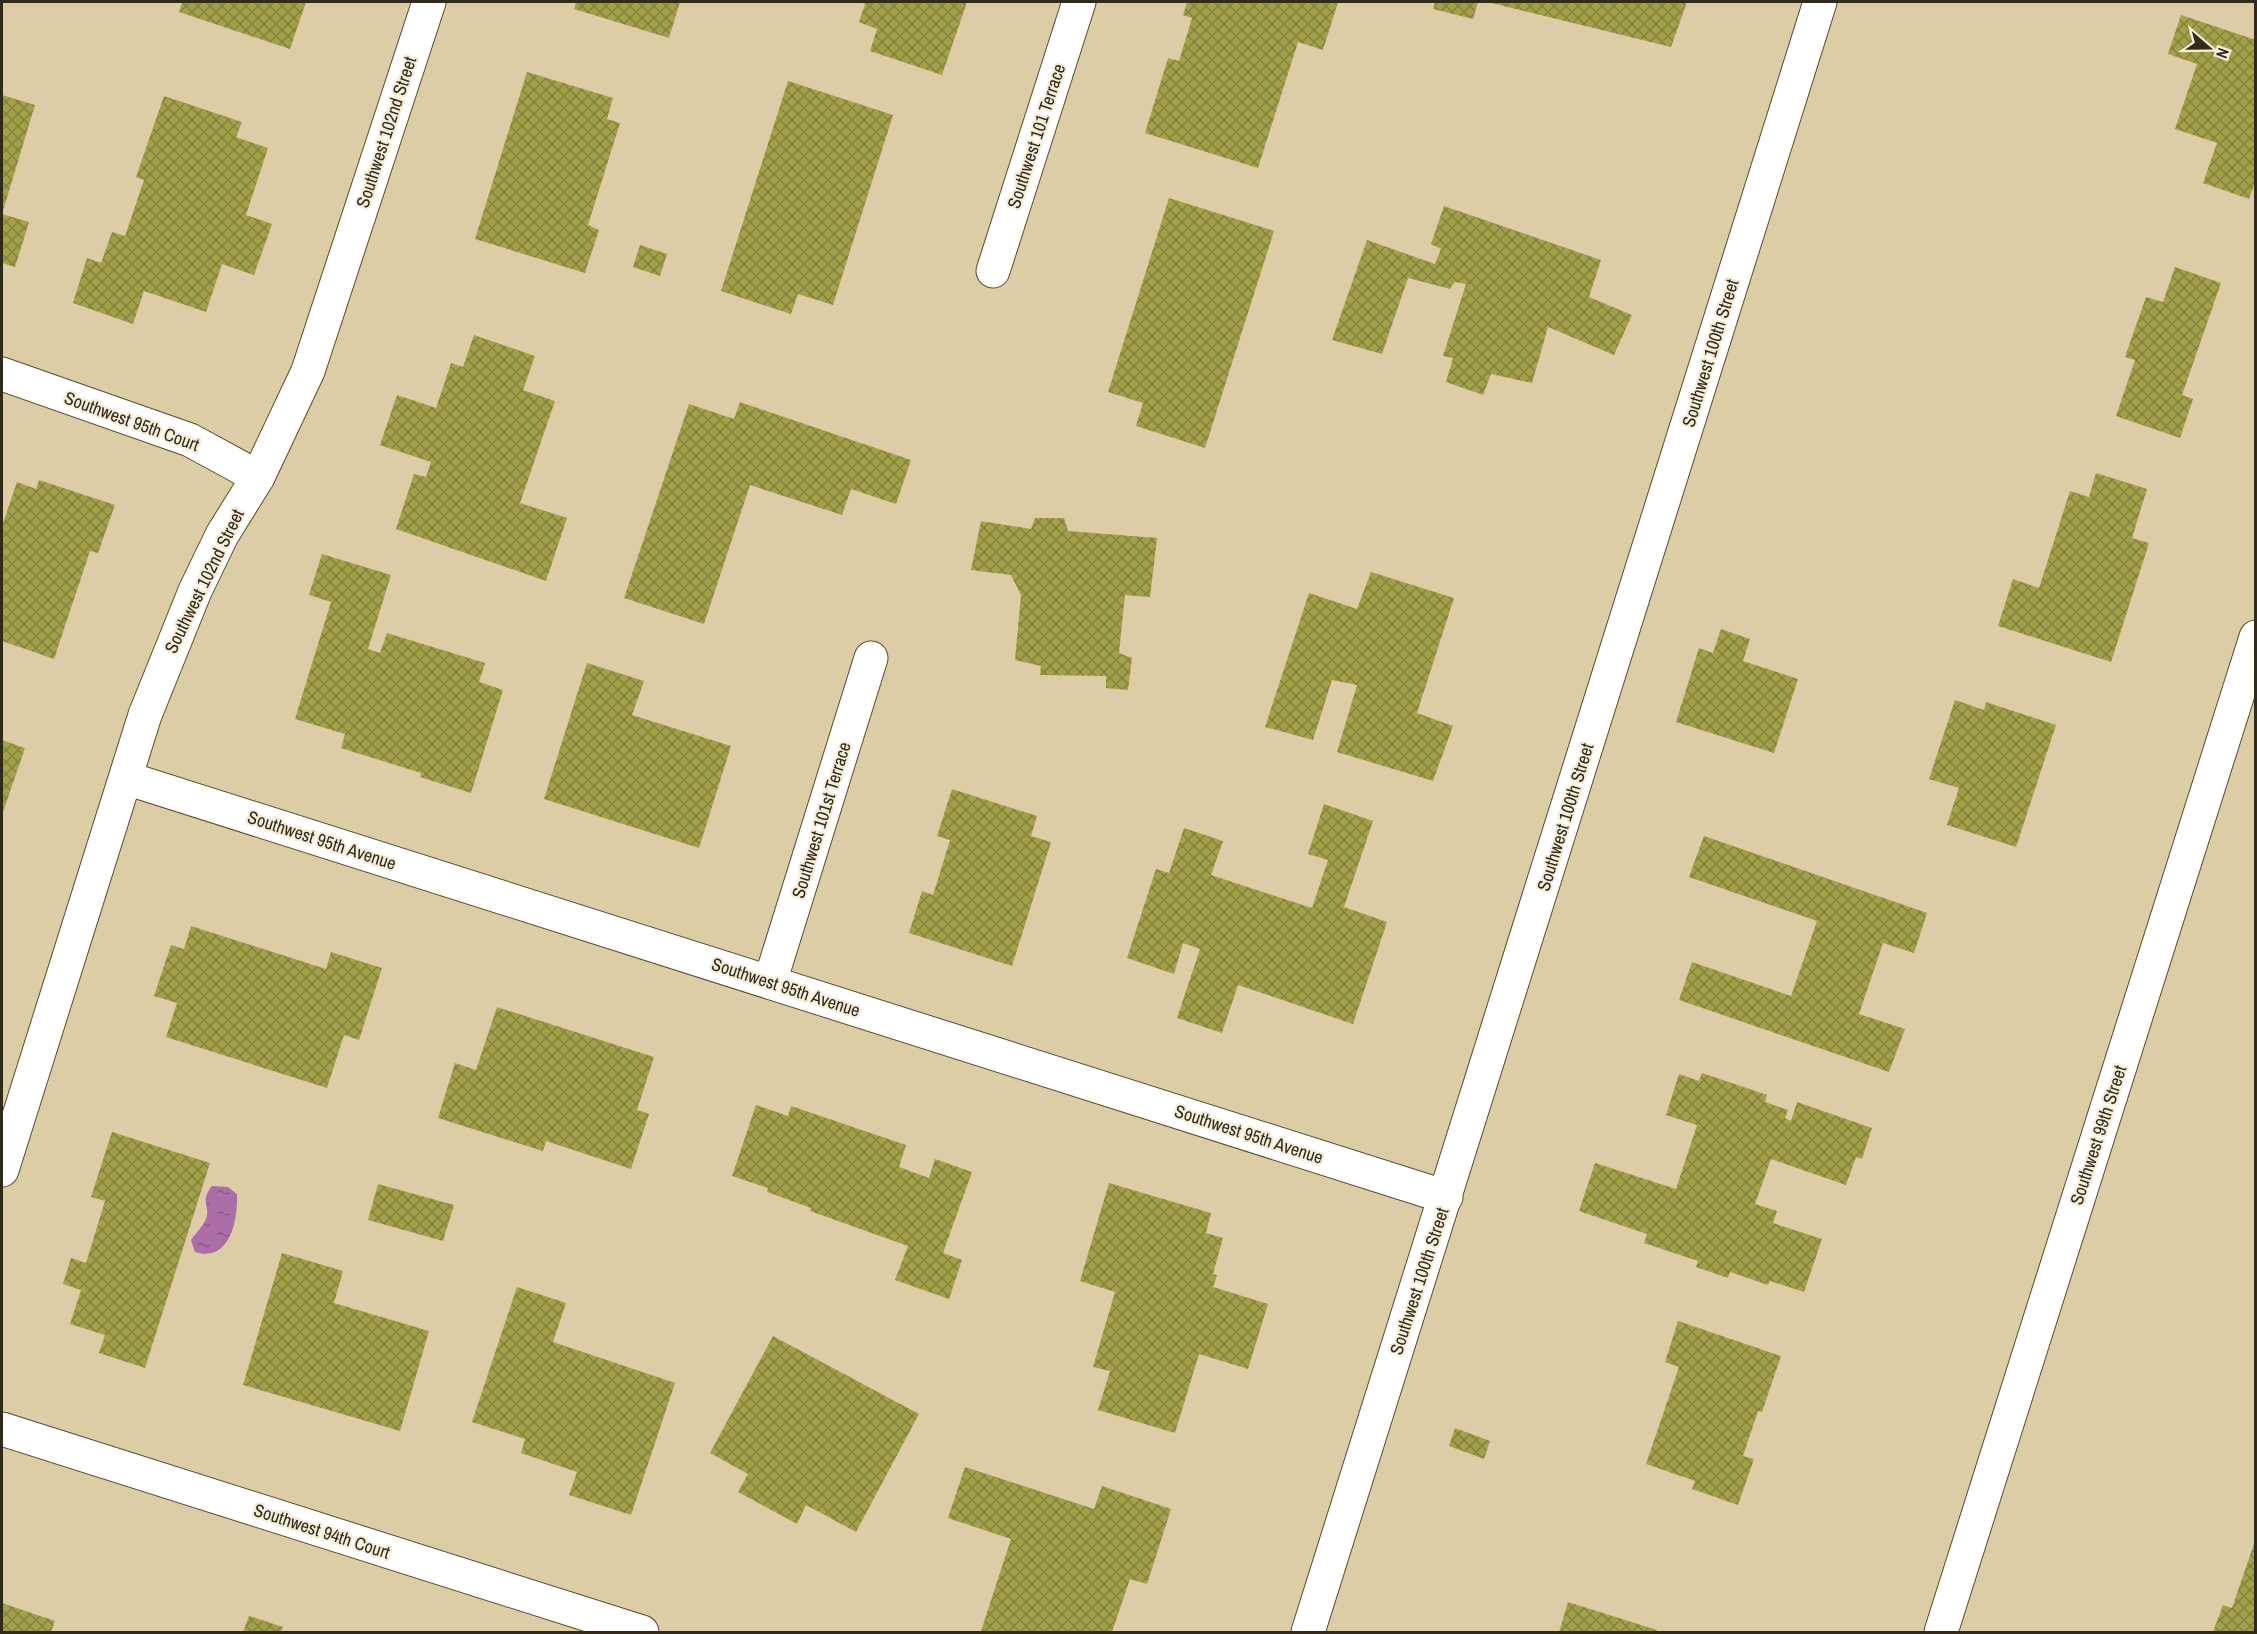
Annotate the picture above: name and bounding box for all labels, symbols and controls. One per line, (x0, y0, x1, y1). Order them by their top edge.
north arrow (2179, 18, 2239, 78)
text: N (2211, 45, 2235, 61)
street label: Southwest 102nd Street (350, 53, 422, 211)
street label: Southwest 101 Terrace (1001, 60, 1071, 212)
street label: Southwest 100th Street (1676, 276, 1744, 430)
street label: Southwest 95th Court (61, 385, 203, 457)
street label: Southwest 102nd Street (158, 505, 250, 657)
street label: Southwest 101st Terrace (785, 739, 857, 901)
street label: Southwest 100th Street (1531, 740, 1599, 894)
street label: Southwest 95th Avenue (244, 804, 400, 876)
street label: Southwest 95th Avenue (708, 951, 864, 1023)
street label: Southwest 99th Street (2064, 1062, 2132, 1208)
street label: Southwest 95th Avenue (1171, 1098, 1327, 1170)
street label: Southwest 100th Street (1383, 1204, 1455, 1358)
street label: Southwest 94th Court (251, 1497, 393, 1565)

